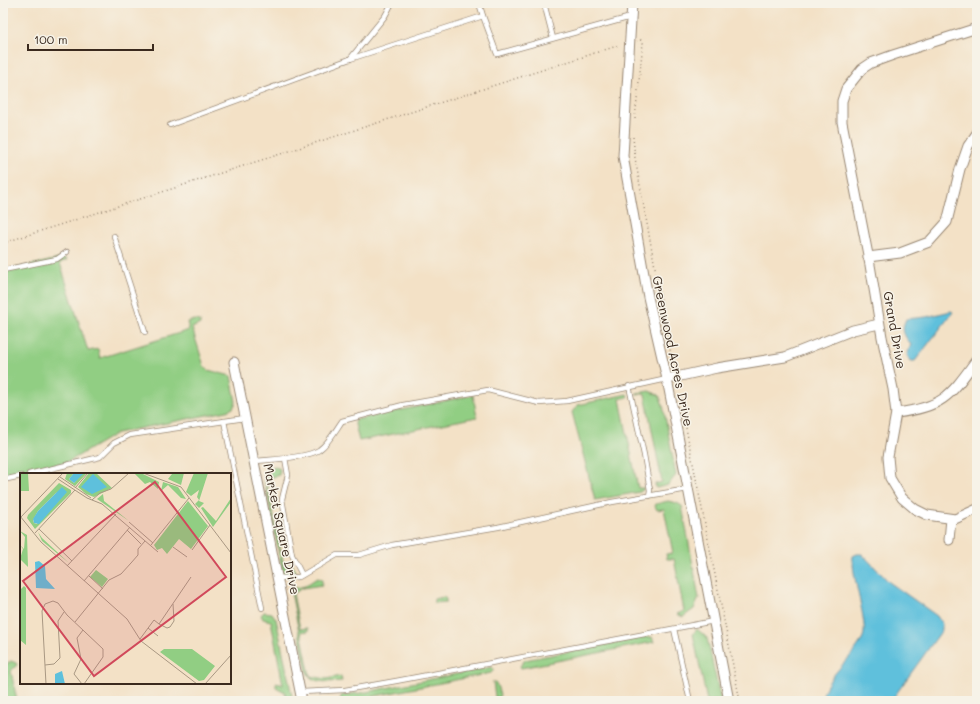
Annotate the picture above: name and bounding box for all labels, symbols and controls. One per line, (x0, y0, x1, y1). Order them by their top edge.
scale bar (28, 26, 153, 52)
text: 100 m (34, 31, 68, 47)
street label: Greenwood Acres Drive (649, 274, 698, 428)
street label: Grand Drive (880, 290, 911, 370)
street label: Market Square Drive (260, 462, 305, 596)
inset map (20, 473, 231, 684)

